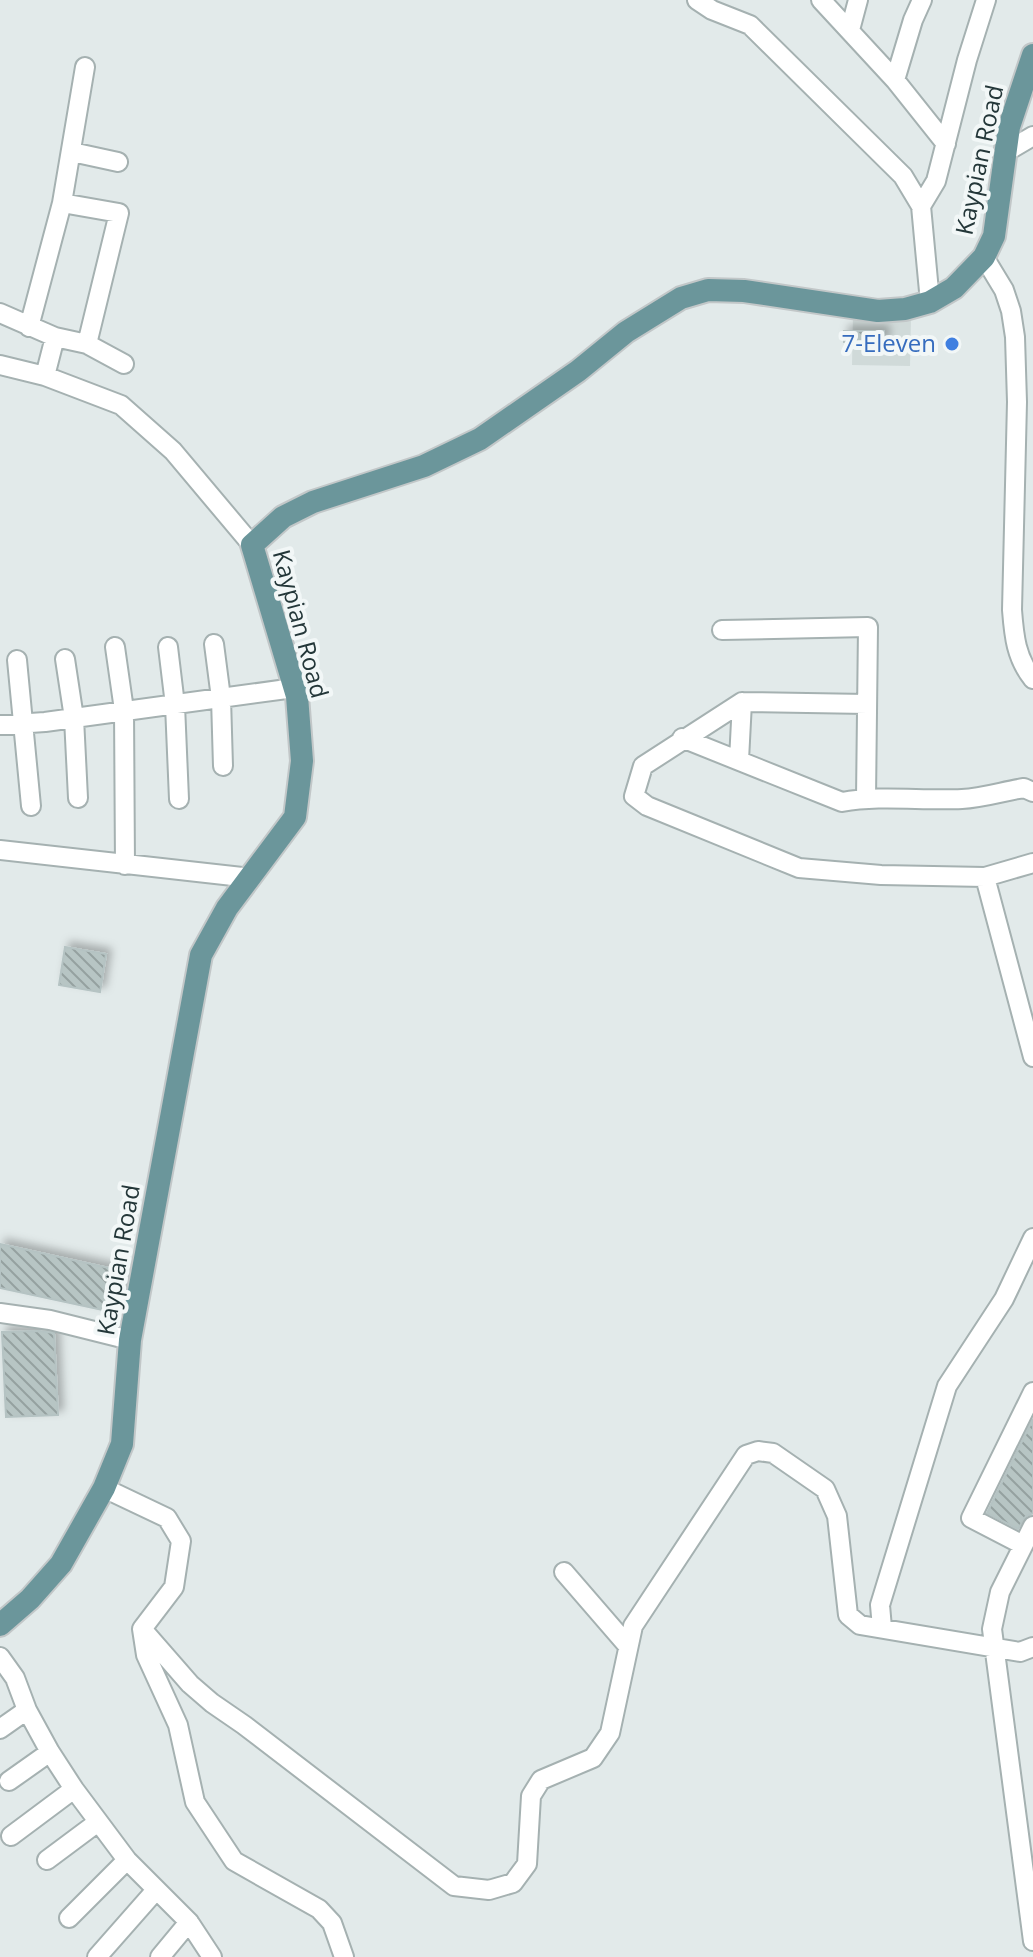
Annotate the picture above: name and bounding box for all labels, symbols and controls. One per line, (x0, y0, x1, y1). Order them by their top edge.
street label: Kaypian Road (947, 82, 1011, 238)
place label: 7-Eleven (842, 326, 936, 359)
marker: 7-Eleven (943, 335, 961, 353)
street label: Kaypian Road (266, 546, 337, 701)
street label: Kaypian Road (88, 1182, 147, 1338)

